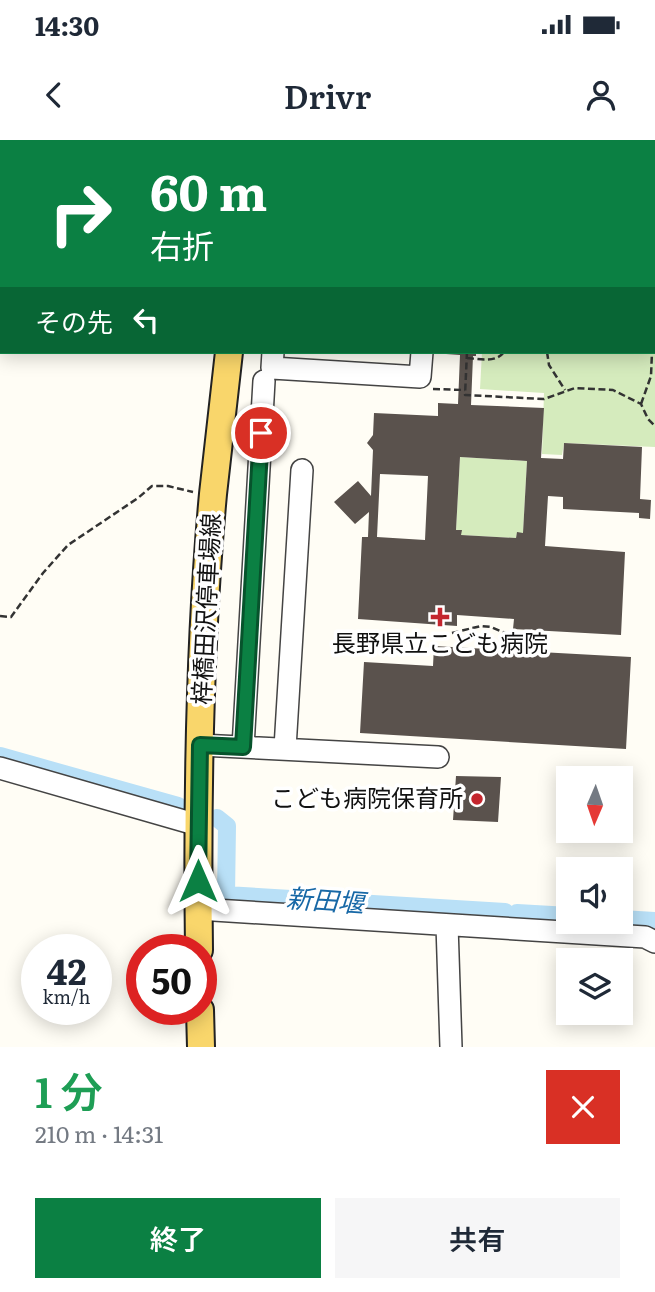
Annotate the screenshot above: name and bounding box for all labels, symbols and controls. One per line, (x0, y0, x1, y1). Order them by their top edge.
text: 14:30 (35, 5, 99, 44)
text: Drivr (284, 71, 371, 119)
icon: back (35, 76, 73, 114)
icon: person (582, 76, 620, 114)
text: 60 m (150, 153, 267, 226)
icon: right (35, 168, 126, 259)
text: 右折 (150, 220, 214, 268)
text: その先 (35, 301, 113, 340)
icon: left (127, 301, 165, 339)
pin (231, 403, 291, 463)
icon: arrive (242, 414, 280, 452)
street label: 梓橋田沢停車場線 (182, 512, 227, 706)
marker: 長野県立こども病院 (430, 607, 450, 627)
place label: 長野県立こども病院 (332, 624, 548, 659)
north arrow (556, 766, 634, 844)
map controls (556, 766, 633, 1025)
place label: こども病院保育所 (271, 779, 463, 814)
marker: こども病院保育所 (469, 791, 485, 807)
position arrow (161, 844, 235, 918)
button: sound (556, 857, 633, 934)
water label: 新田堰 (285, 876, 369, 921)
speed limit sign: 50 (126, 934, 217, 1025)
text: 42 (47, 944, 86, 996)
button: layers (556, 948, 633, 1025)
text: km/h (43, 983, 90, 1010)
text: 1 分 (35, 1059, 103, 1121)
button: close (546, 1070, 620, 1144)
text: 210 m · 14:31 (35, 1116, 163, 1150)
button: 終了 (35, 1198, 321, 1278)
button: 共有 (335, 1198, 620, 1278)

